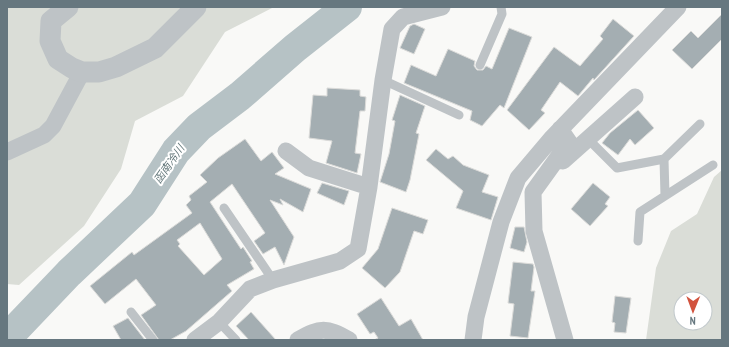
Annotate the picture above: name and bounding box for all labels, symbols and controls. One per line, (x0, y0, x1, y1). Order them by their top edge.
water label: 函南冷川 (151, 141, 188, 186)
north arrow (673, 291, 713, 331)
text: N (690, 314, 696, 328)

